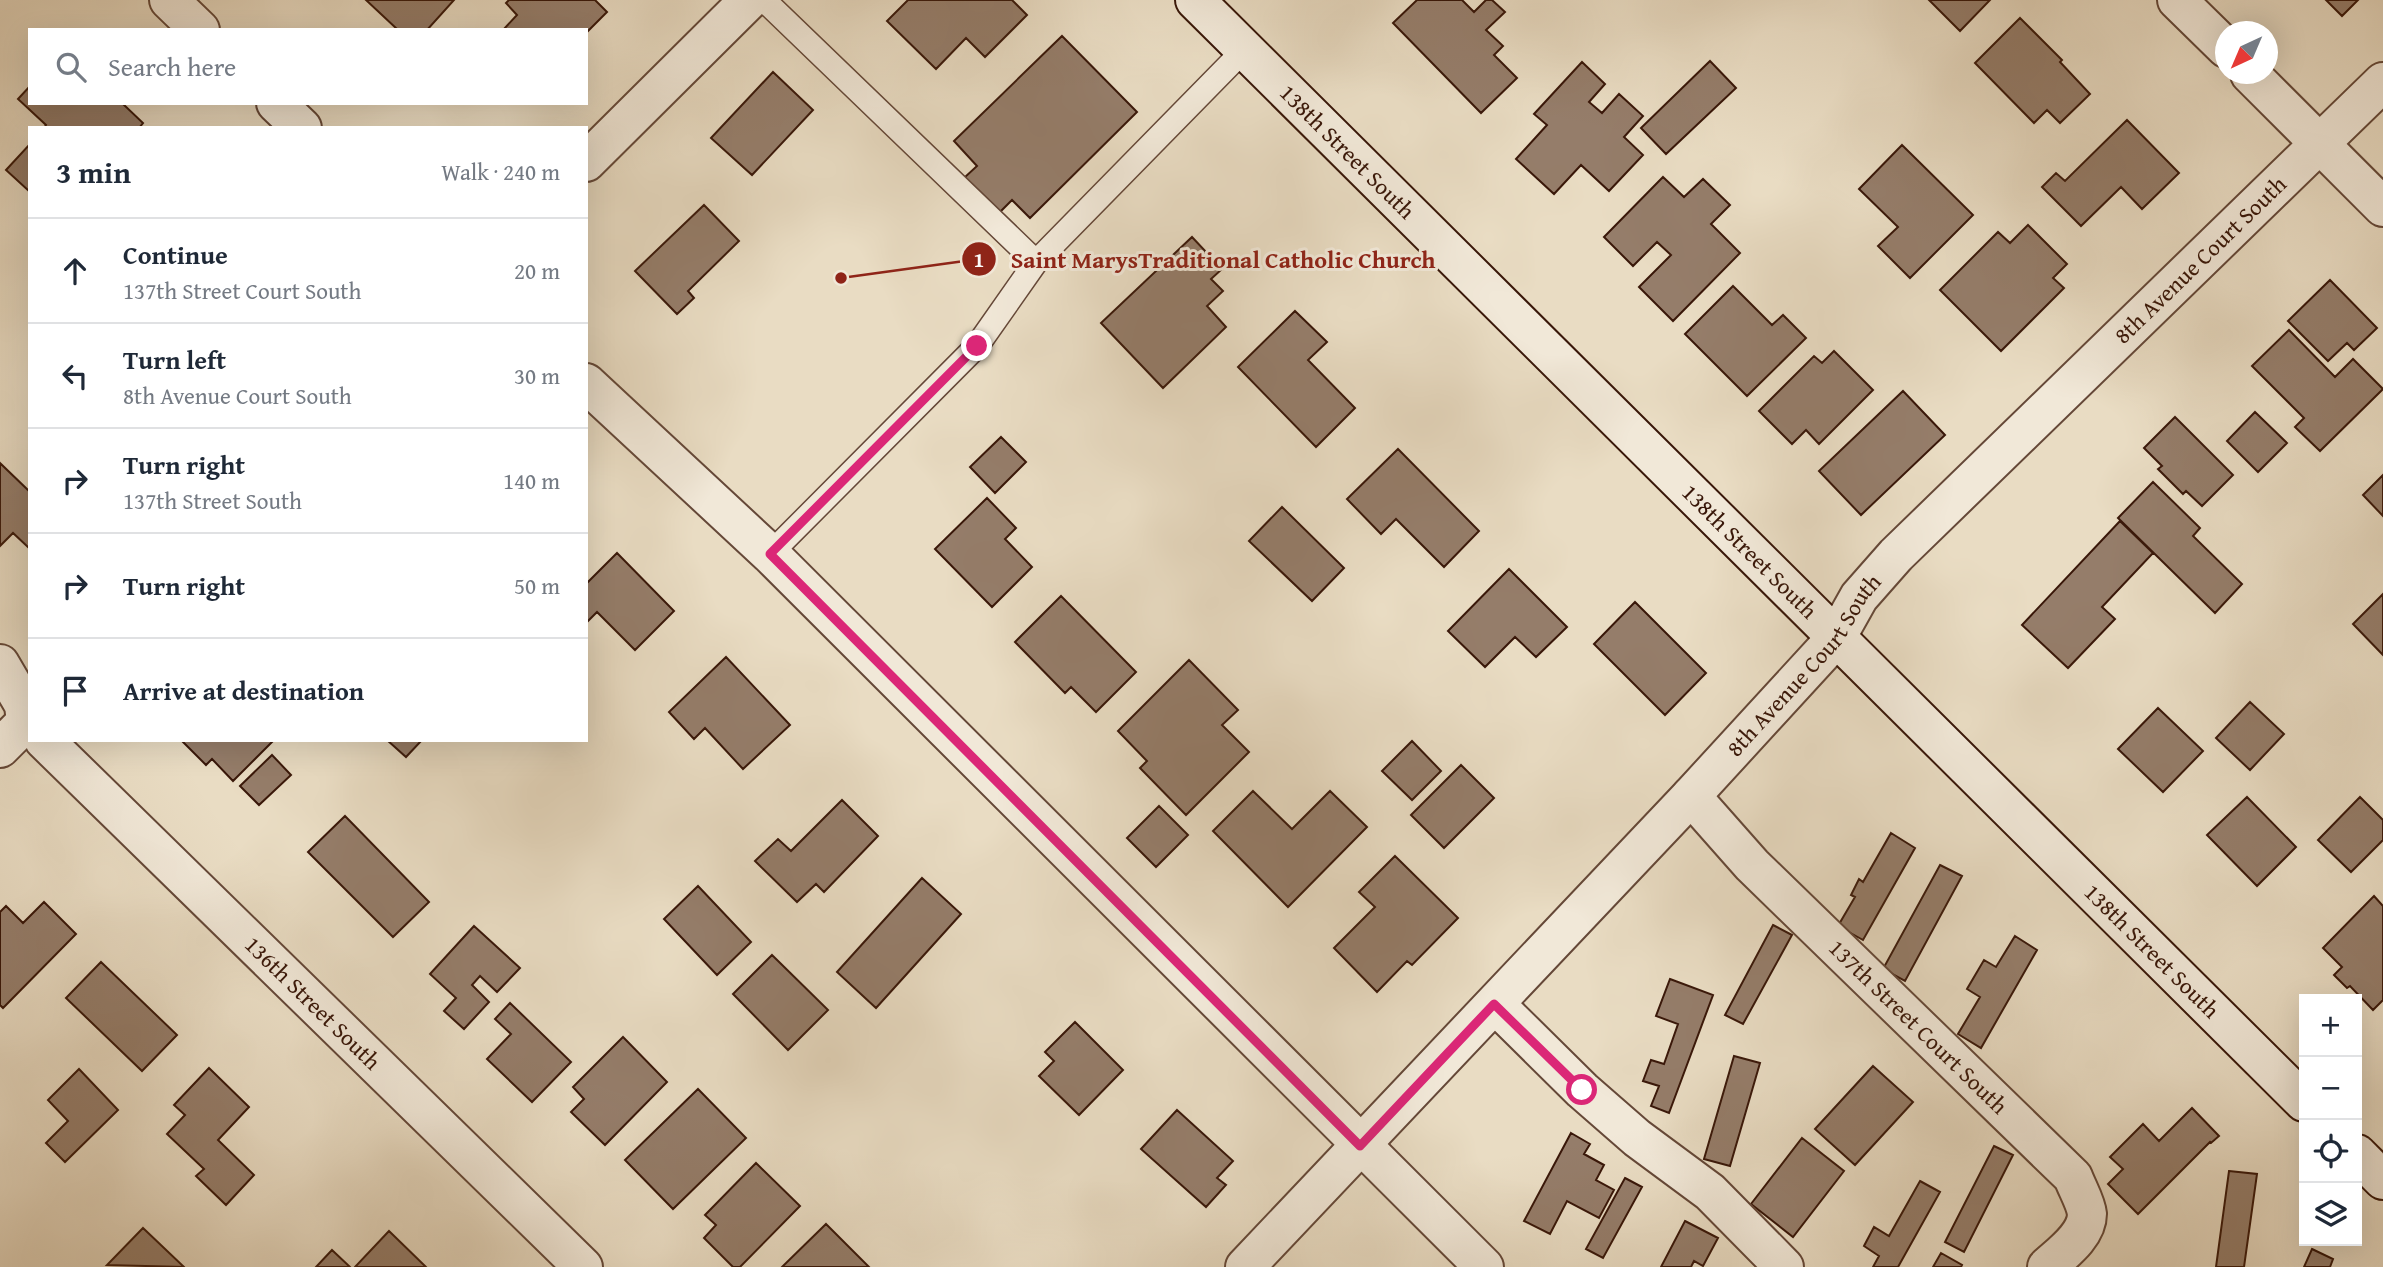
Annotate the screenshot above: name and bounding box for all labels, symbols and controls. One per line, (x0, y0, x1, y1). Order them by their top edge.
north arrow (2215, 21, 2278, 84)
search box (28, 28, 588, 105)
text: Search here (108, 47, 236, 86)
icon: search (52, 48, 90, 86)
street label: 138th Street South (1273, 76, 1423, 226)
text: 3 min (56, 150, 131, 194)
text: Walk · 240 m (441, 155, 560, 188)
street label: 8th Avenue Court South (2106, 168, 2293, 351)
text: Continue (123, 235, 228, 274)
callout: Saint MarysTraditional Catholic Church (962, 237, 1449, 282)
text: Saint MarysTraditional Catholic Church (1011, 242, 1435, 277)
text: 1 (974, 244, 984, 275)
icon: ahead (56, 252, 94, 290)
text: 20 m (514, 254, 560, 287)
text: 137th Street Court South (123, 274, 361, 307)
route end (961, 330, 992, 361)
text: Turn left (123, 340, 226, 379)
icon: left (56, 357, 94, 395)
text: 30 m (514, 359, 560, 392)
text: 8th Avenue Court South (123, 379, 352, 412)
text: Turn right (123, 445, 245, 484)
icon: right (56, 462, 94, 500)
text: 140 m (503, 464, 560, 497)
street label: 138th Street South (1675, 476, 1825, 626)
text: 137th Street South (123, 484, 302, 517)
text: Turn right (123, 566, 245, 605)
street label: 8th Avenue Court South (1718, 566, 1888, 763)
icon: right (56, 567, 94, 605)
text: 50 m (514, 569, 560, 602)
text: Arrive at destination (123, 671, 364, 710)
icon: arrive (56, 672, 94, 710)
street label: 138th Street South (2077, 876, 2227, 1025)
street label: 136th Street South (238, 928, 389, 1077)
street label: 137th Street Court South (1822, 931, 2016, 1121)
map controls (2299, 994, 2362, 1246)
button: + (2299, 994, 2362, 1057)
button: − (2299, 1057, 2362, 1120)
route start (1566, 1074, 1597, 1105)
button: locate (2299, 1120, 2362, 1183)
button: layers (2299, 1183, 2362, 1246)

